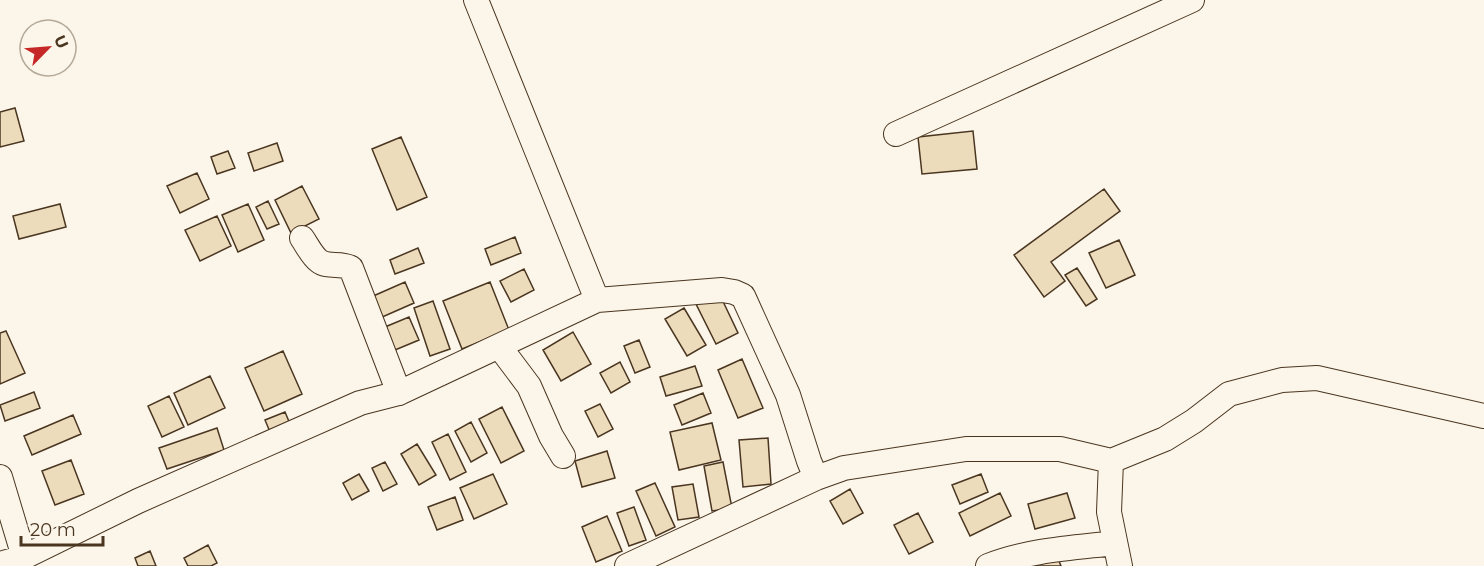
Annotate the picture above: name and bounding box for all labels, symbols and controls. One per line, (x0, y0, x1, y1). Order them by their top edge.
north arrow (18, 18, 78, 78)
text: U (50, 32, 72, 52)
scale bar (21, 509, 104, 547)
text: 20 m (30, 519, 76, 541)

